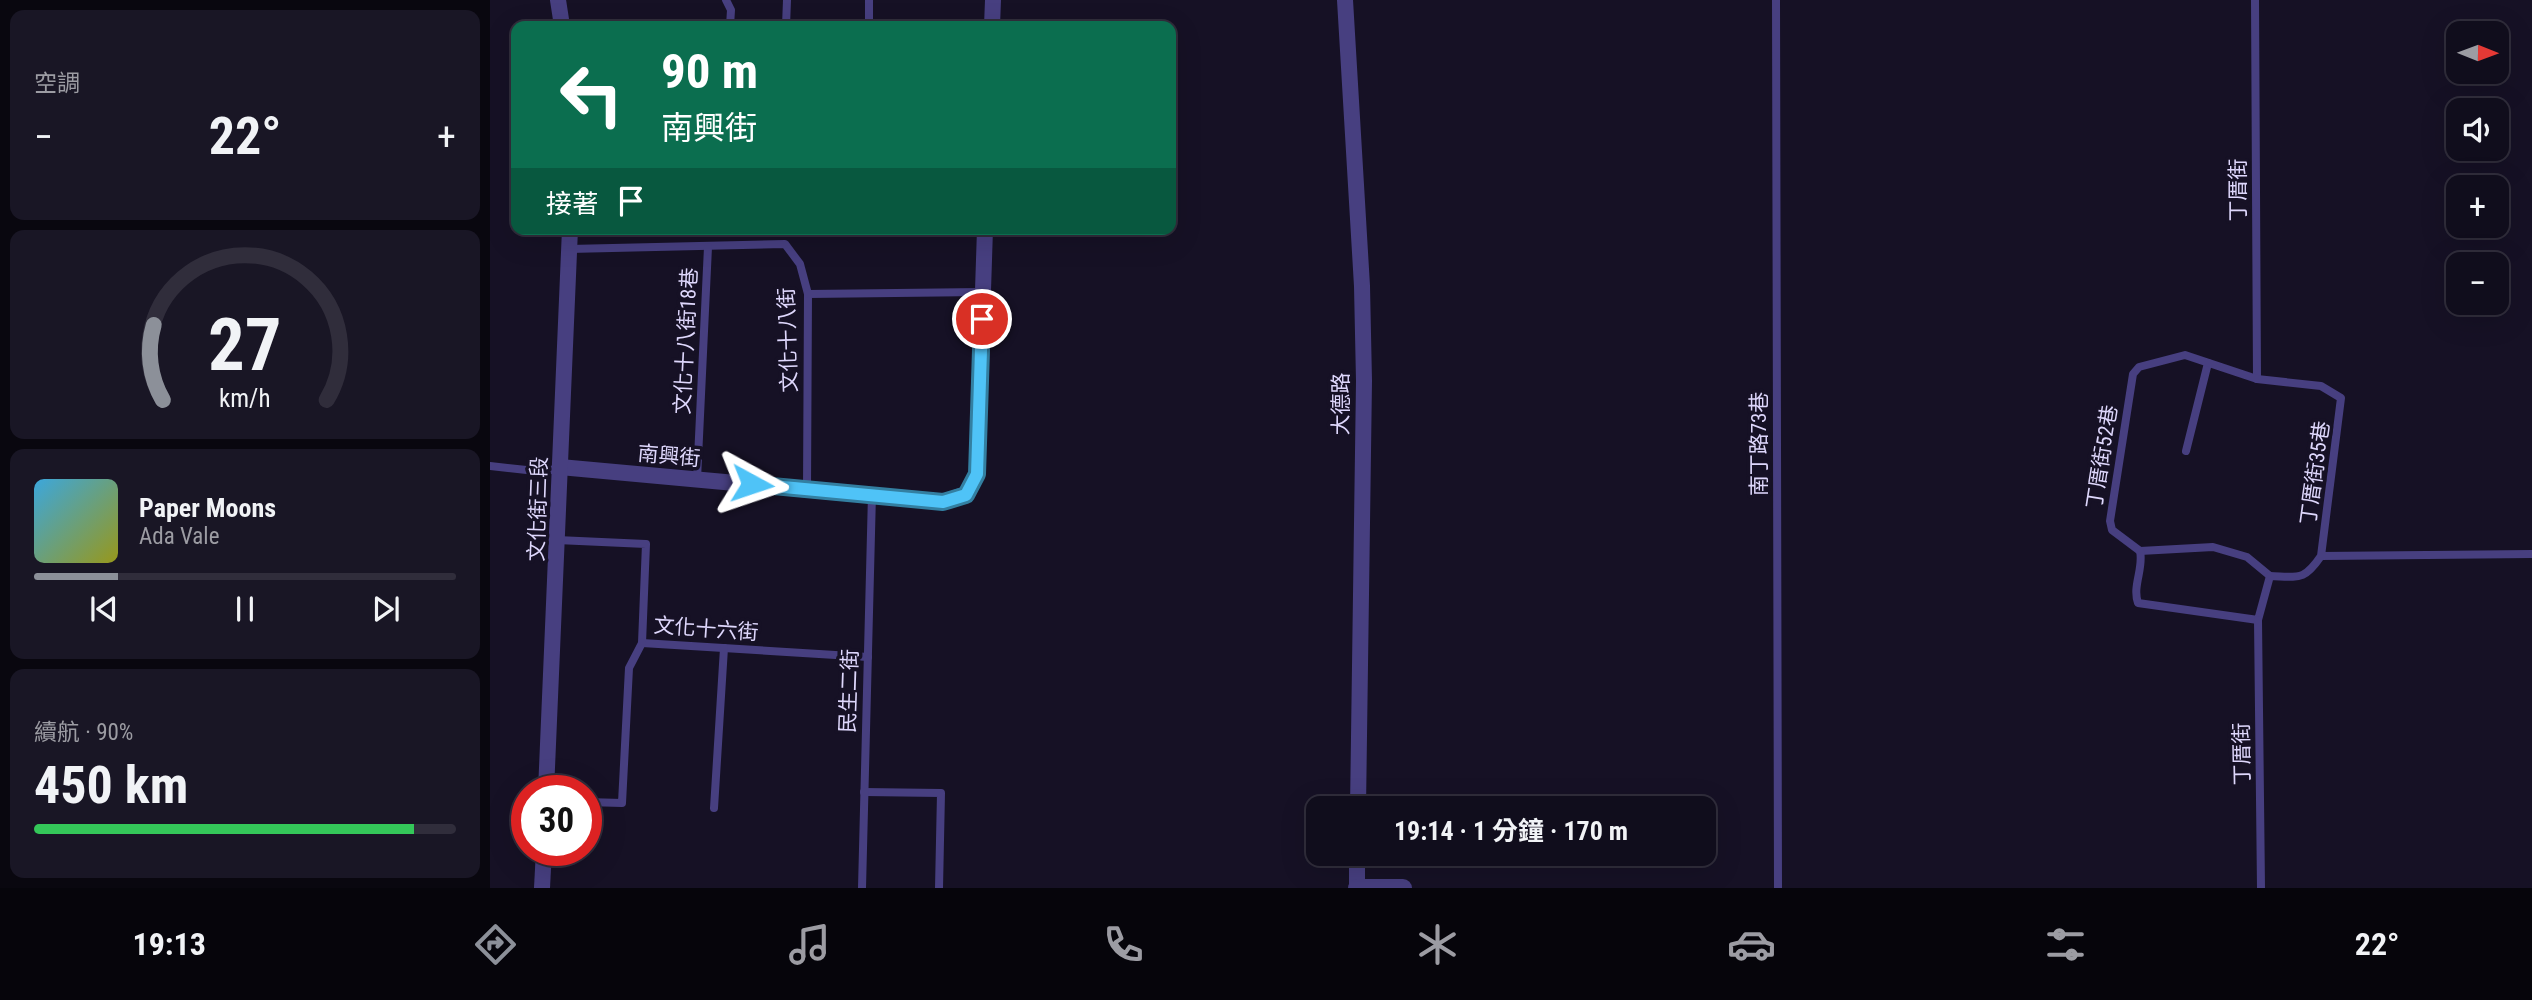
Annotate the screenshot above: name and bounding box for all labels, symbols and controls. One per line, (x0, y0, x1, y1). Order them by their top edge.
north arrow (2446, 21, 2510, 84)
map controls (2446, 21, 2509, 315)
text: 90 m (661, 43, 758, 100)
icon: left (546, 49, 637, 140)
text: 空調 (34, 70, 80, 97)
button: sound (2446, 98, 2509, 161)
text: 22° (209, 106, 281, 167)
text: 南興街 (661, 109, 757, 147)
text: − (34, 115, 53, 159)
text: + (437, 115, 456, 159)
street label: 丁厝街 (2226, 159, 2250, 222)
button: + (2446, 175, 2509, 238)
icon: arrive (612, 182, 650, 220)
text: 接著 (546, 189, 598, 219)
button: − (2446, 252, 2509, 315)
street label: 文化十八街18巷 (670, 267, 702, 415)
street label: 文化十八街 (774, 287, 802, 393)
pin (952, 289, 1012, 349)
icon: arrive (963, 300, 1001, 338)
text: 27 (208, 303, 282, 389)
street label: 大德路 (1329, 373, 1353, 436)
text: km/h (219, 384, 271, 413)
street label: 南丁路73巷 (1747, 392, 1771, 496)
street label: 丁厝街52巷 (2082, 403, 2122, 511)
street label: 丁厝街35巷 (2296, 419, 2334, 527)
street label: 南興街 (637, 441, 701, 471)
position arrow (715, 447, 789, 521)
street label: 文化街三段 (524, 456, 552, 562)
text: Paper Moons (139, 493, 276, 523)
text: Ada Vale (139, 523, 219, 550)
icon: previous (85, 590, 123, 628)
icon: pause (226, 590, 264, 628)
icon: next (367, 590, 405, 628)
street label: 文化十六街 (653, 613, 759, 645)
street label: 民生二街 (836, 649, 862, 733)
text: 續航 · 90% (34, 719, 133, 746)
street label: 丁厝街 (2229, 722, 2255, 786)
text: 450 km (34, 755, 188, 816)
speed limit sign: 30 (511, 775, 602, 866)
text: 19:14 · 1 分鐘 · 170 m (1394, 816, 1628, 846)
icon: directions (471, 920, 520, 969)
icon: music (785, 920, 834, 969)
icon: phone (1099, 920, 1148, 969)
icon: climate (1413, 920, 1462, 969)
icon: car (1727, 920, 1776, 969)
icon: filters (2041, 920, 2090, 969)
text: 19:13 (132, 925, 206, 963)
text: 22° (2355, 925, 2399, 963)

